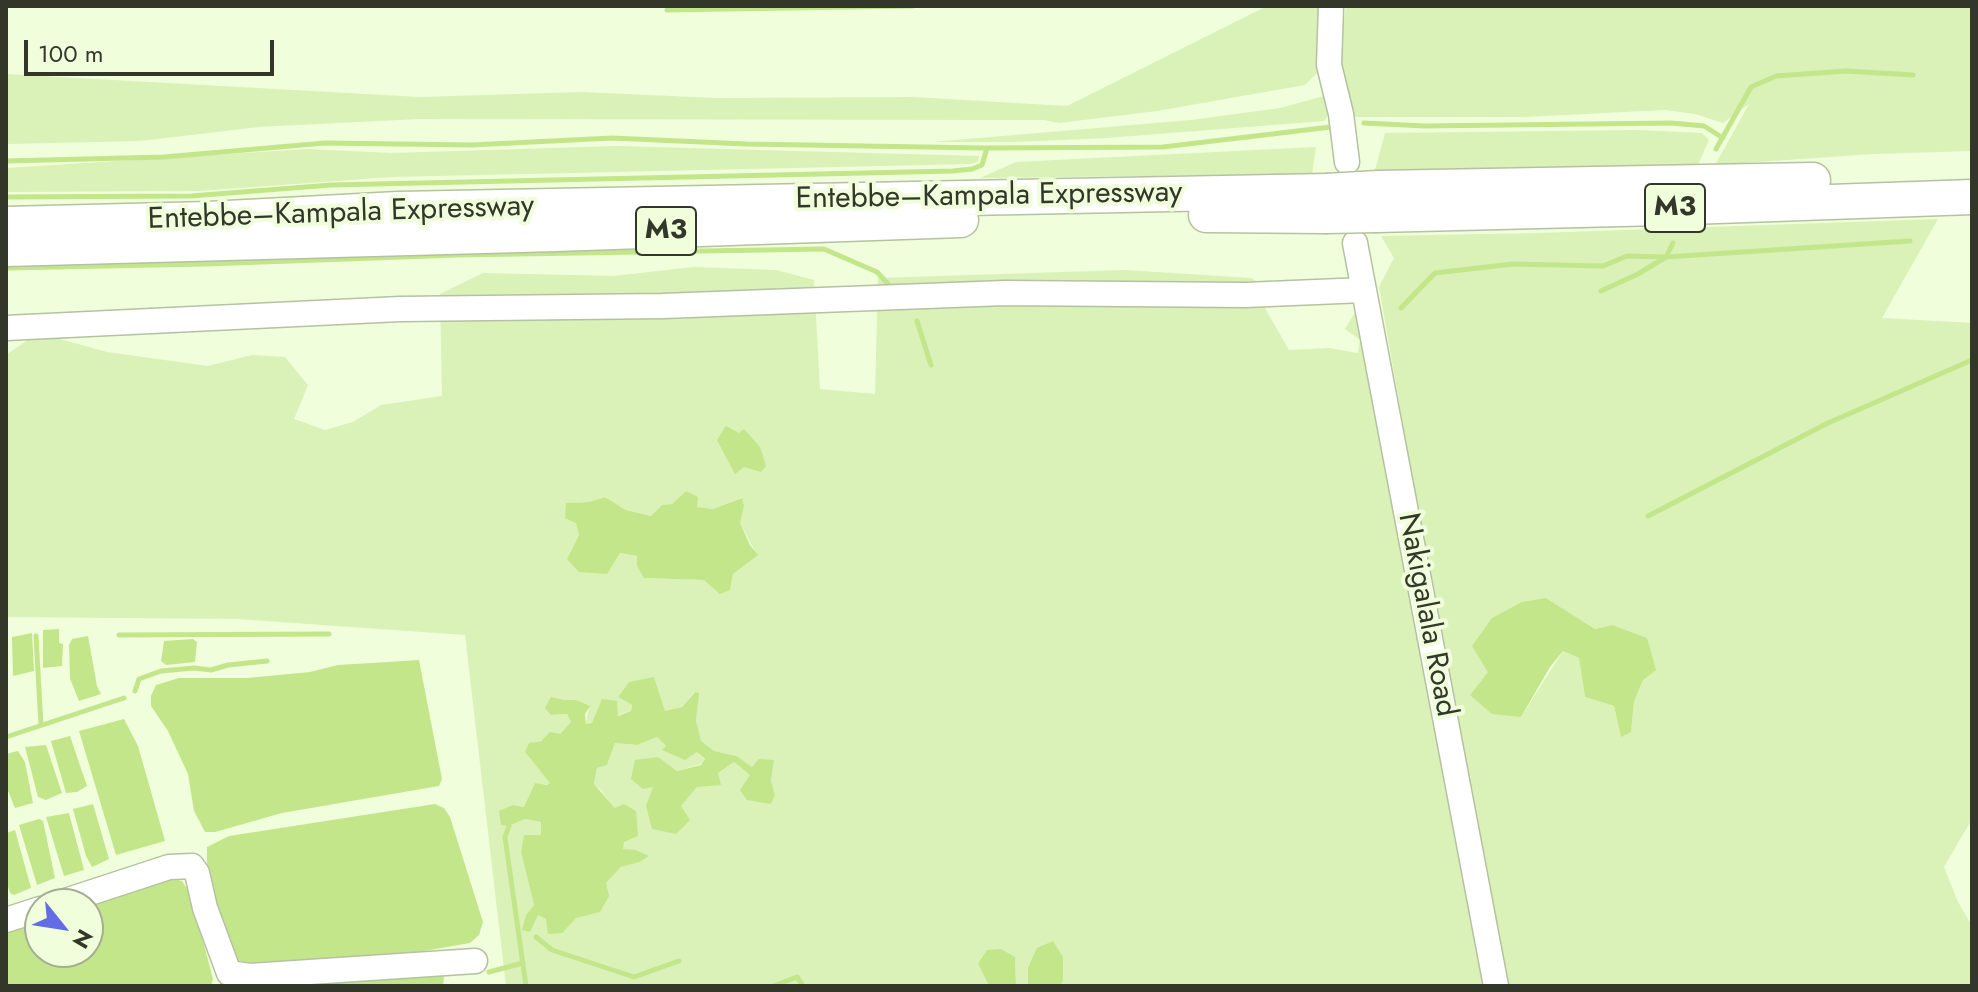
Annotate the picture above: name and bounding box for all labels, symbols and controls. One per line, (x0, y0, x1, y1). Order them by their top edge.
scale bar (28, 24, 278, 74)
text: 100 m (38, 36, 104, 71)
street label: Entebbe–Kampala Expressway (795, 176, 1183, 218)
road number: M3 (1645, 184, 1705, 232)
street label: Entebbe–Kampala Expressway (147, 189, 535, 239)
road number: M3 (636, 207, 696, 255)
street label: Nakigalala Road (1389, 510, 1463, 720)
north arrow (24, 888, 104, 968)
text: N (65, 923, 101, 955)

